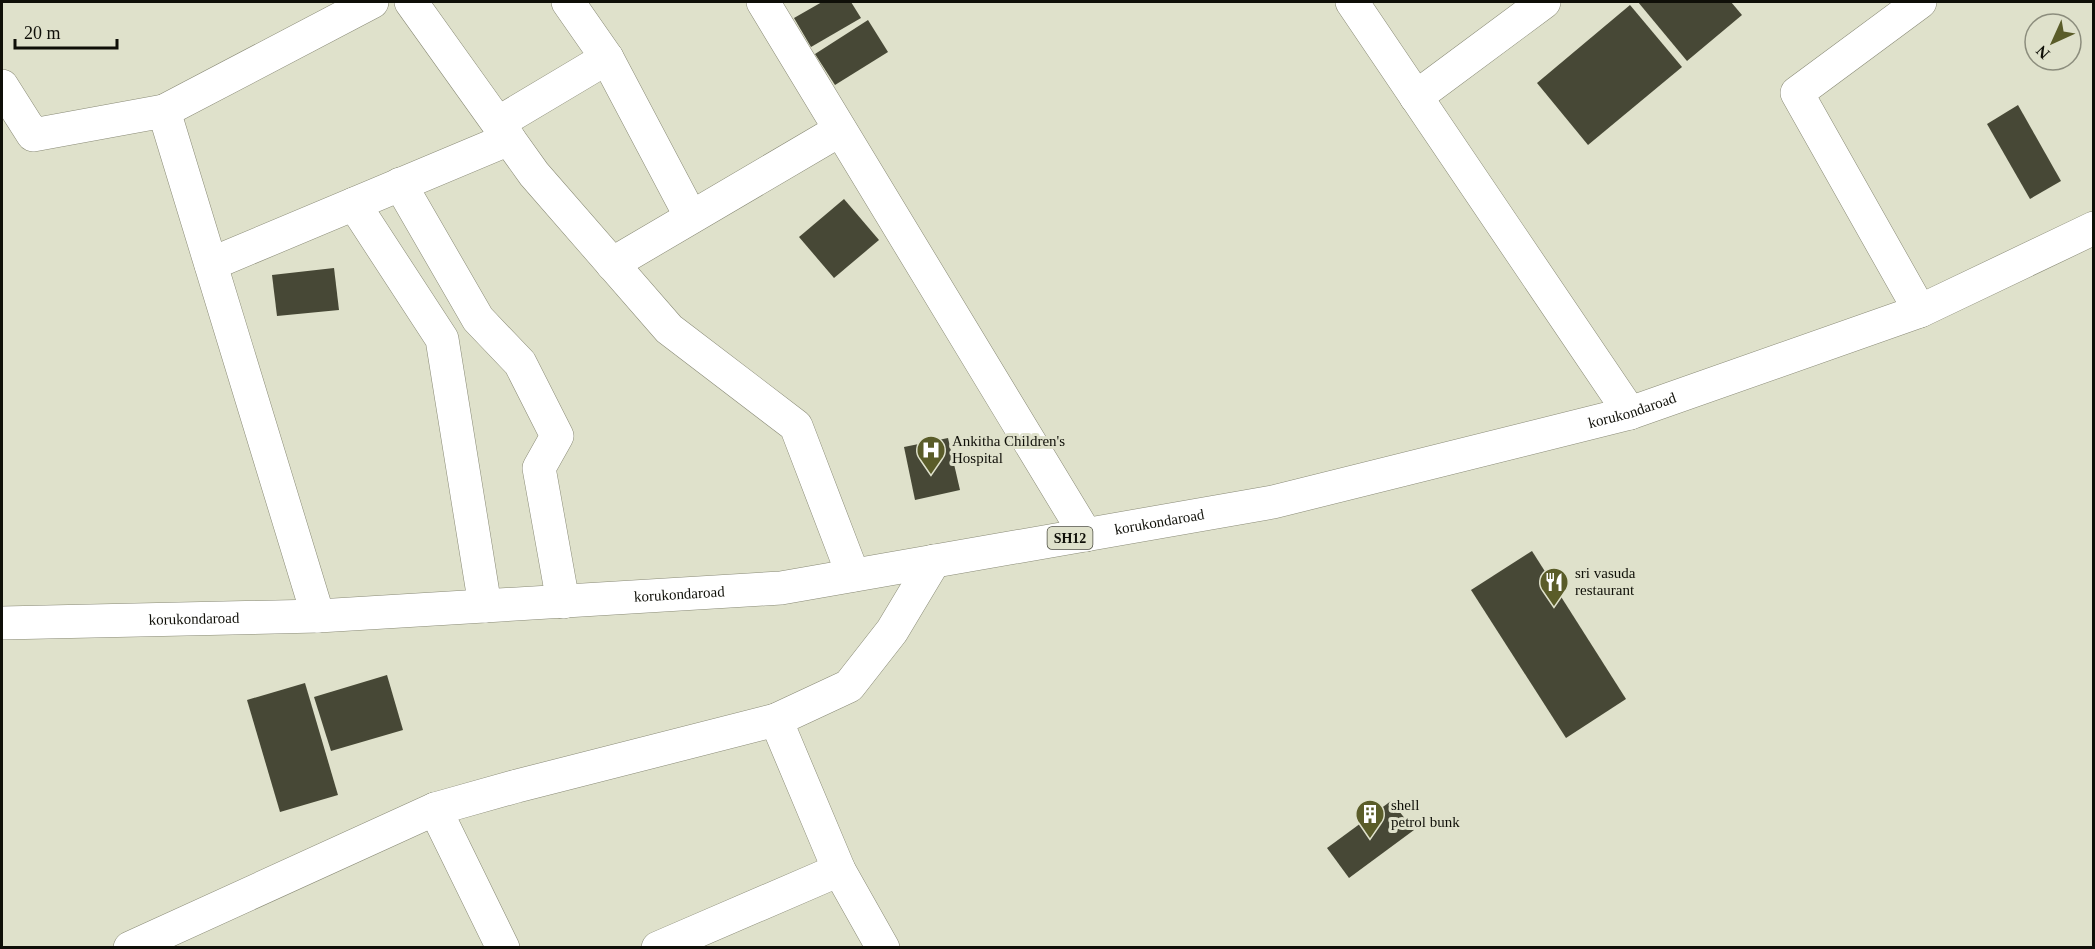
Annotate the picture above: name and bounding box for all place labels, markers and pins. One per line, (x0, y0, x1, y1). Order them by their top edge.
place label: Ankitha Children's Hospital (952, 433, 1065, 466)
hospital icon: Ankitha Children's Hospital (915, 434, 947, 476)
place label: sri vasuda restaurant (1575, 565, 1636, 598)
restaurant icon: sri vasuda restaurant (1538, 566, 1570, 608)
place label: shell petrol bunk (1391, 797, 1460, 830)
building icon: shell petrol bunk (1354, 798, 1386, 840)

